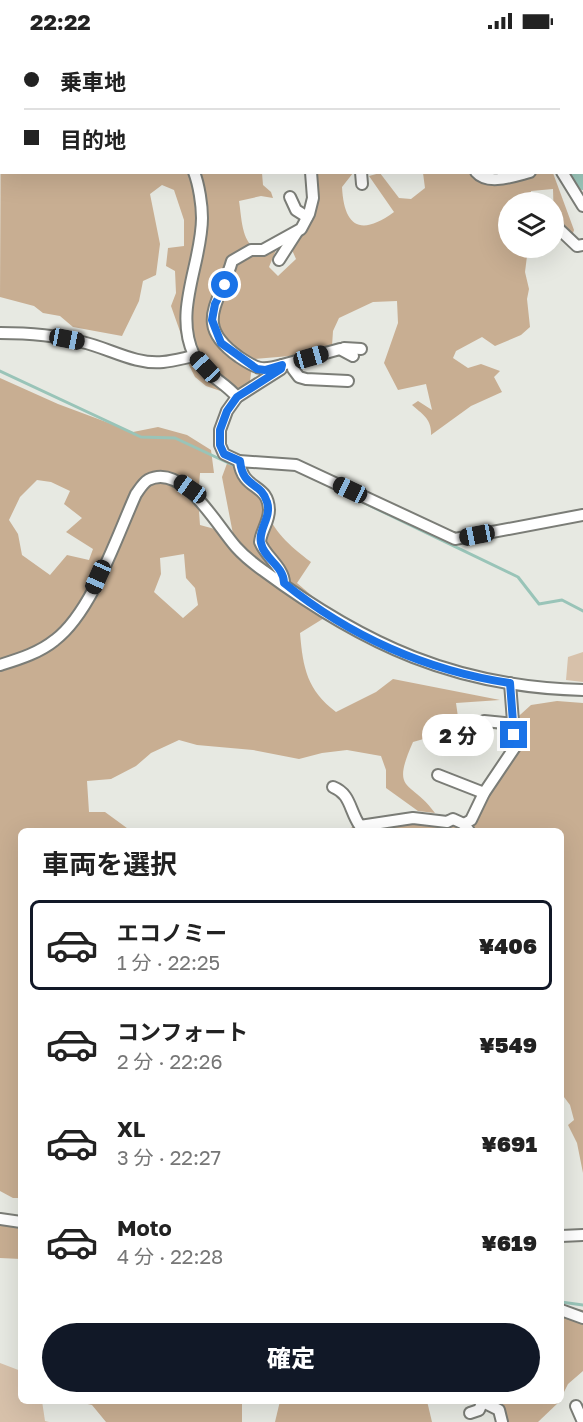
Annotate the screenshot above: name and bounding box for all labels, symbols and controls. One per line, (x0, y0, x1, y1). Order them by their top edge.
text: 22:22 (30, 8, 91, 35)
text: 乗車地 (60, 68, 126, 95)
text: 目的地 (60, 126, 126, 153)
map controls (498, 192, 564, 258)
button: layers (498, 192, 564, 258)
route start (211, 271, 238, 298)
car (48, 327, 86, 351)
car (291, 343, 331, 371)
car (186, 348, 224, 386)
car (170, 471, 210, 507)
car (330, 474, 370, 506)
car (458, 523, 496, 547)
car (82, 557, 114, 597)
callout: 2 分 (421, 714, 493, 756)
route end (500, 721, 527, 748)
text: 2 分 (439, 723, 477, 747)
text: 車両を選択 (42, 848, 177, 880)
icon: car (45, 918, 99, 972)
text: エコノミー (117, 919, 227, 946)
text: ¥406 (479, 932, 537, 959)
text: 1 分 · 22:25 (117, 950, 220, 974)
icon: car (45, 1017, 99, 1071)
text: コンフォート (117, 1018, 248, 1045)
text: ¥549 (479, 1031, 537, 1058)
text: 2 分 · 22:26 (117, 1049, 223, 1073)
text: XL (117, 1115, 145, 1142)
icon: car (45, 1116, 99, 1170)
text: ¥691 (481, 1130, 537, 1157)
text: 3 分 · 22:27 (117, 1145, 221, 1169)
text: Moto (117, 1214, 172, 1241)
icon: car (45, 1215, 99, 1269)
text: ¥619 (481, 1229, 537, 1256)
text: 4 分 · 22:28 (117, 1244, 223, 1268)
button: 確定 (42, 1323, 540, 1392)

